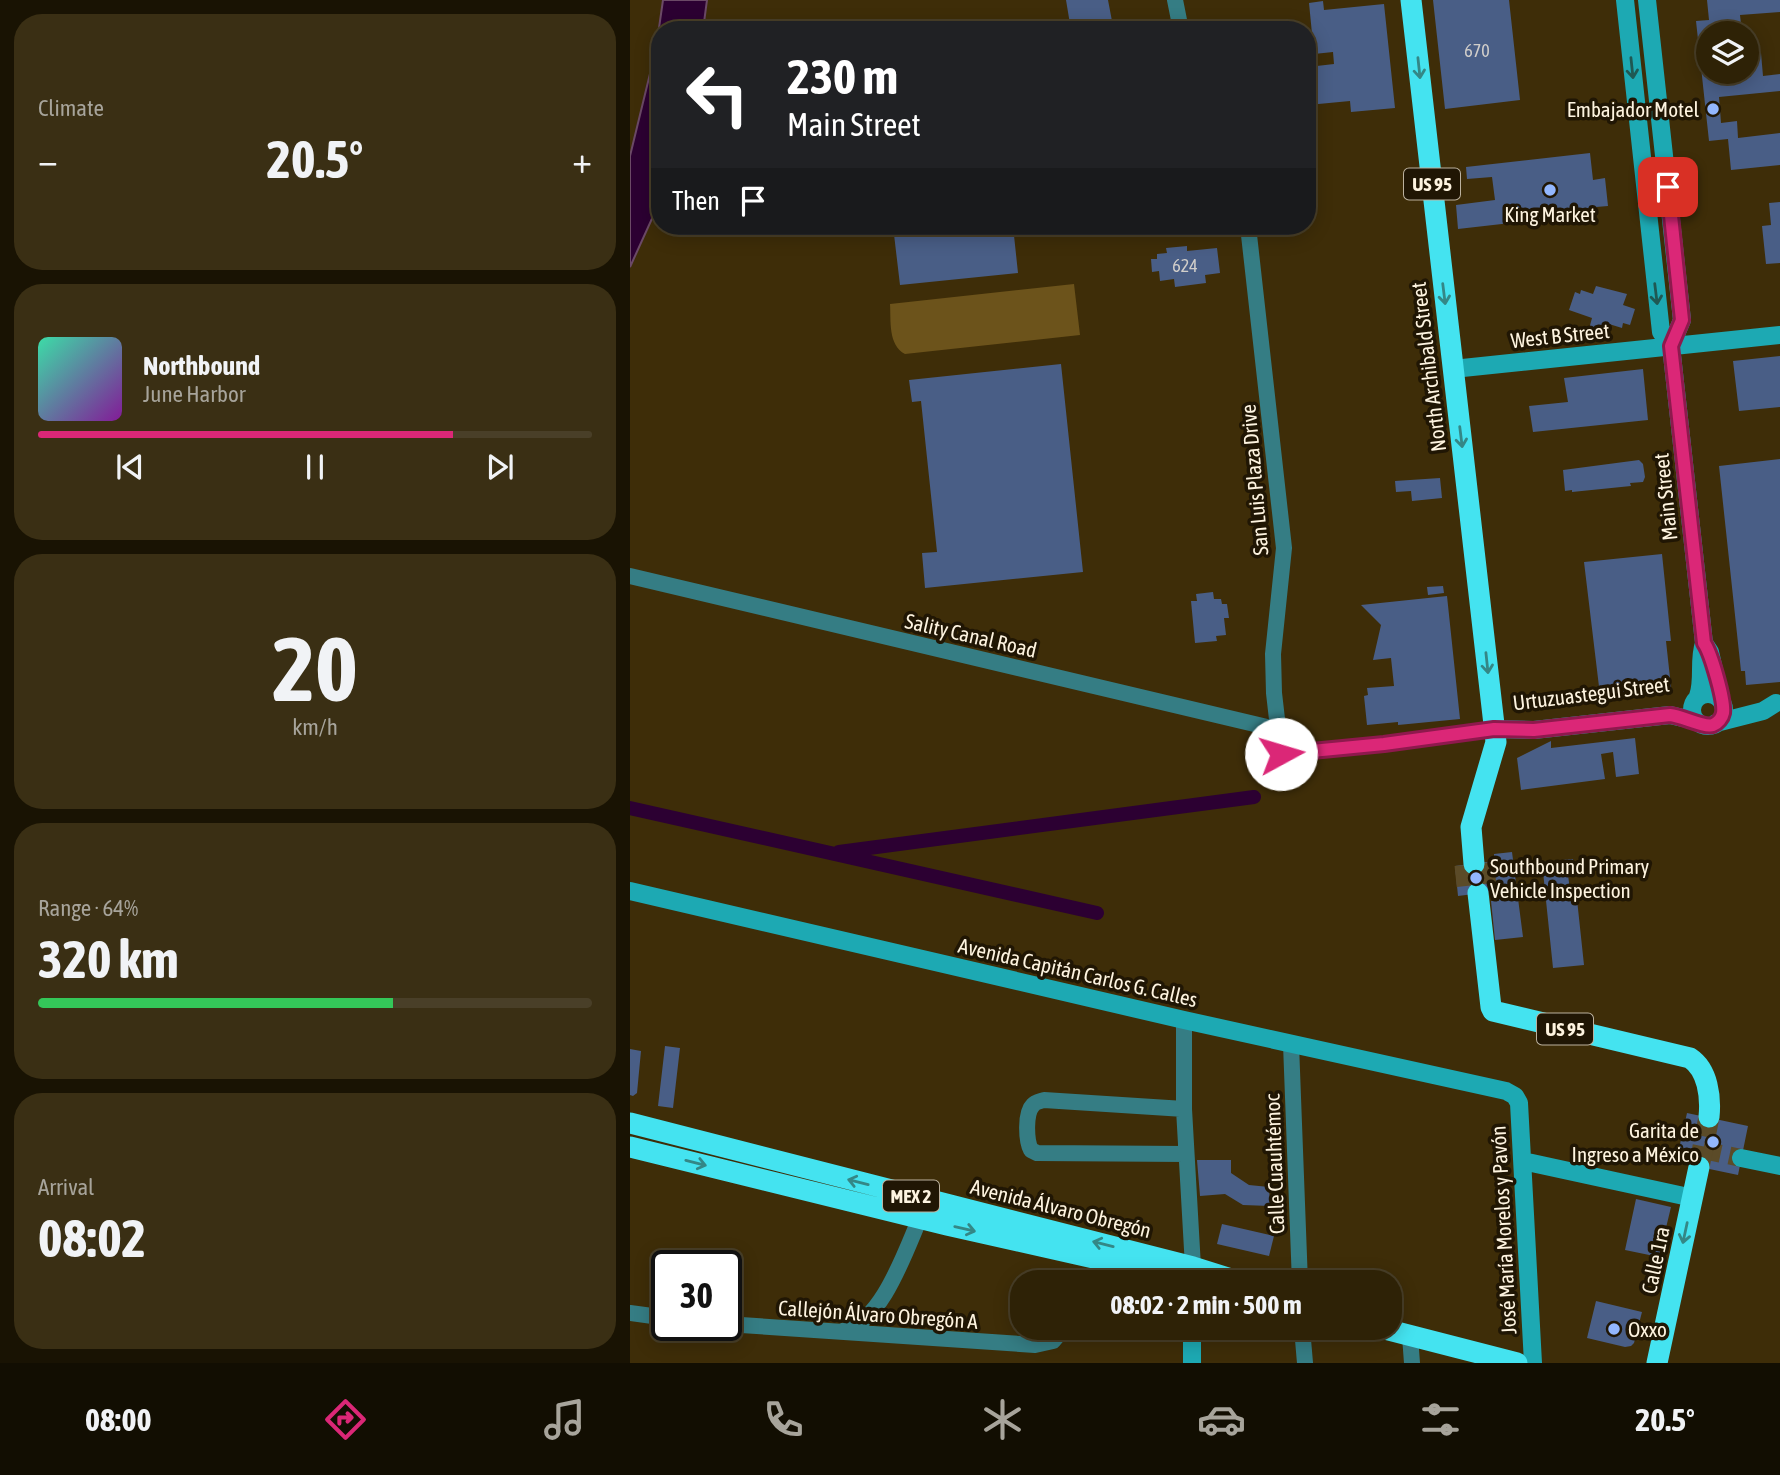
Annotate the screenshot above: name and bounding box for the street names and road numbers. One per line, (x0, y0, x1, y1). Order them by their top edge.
road number: US 95 (1404, 168, 1460, 200)
street label: North Archibald Street (1406, 281, 1450, 453)
street label: West B Street (1509, 318, 1611, 352)
street label: San Luis Plaza Drive (1235, 403, 1273, 557)
street label: Main Street (1648, 452, 1682, 542)
street label: Sality Canal Road (903, 608, 1039, 662)
street label: Urtuzuastegui Street (1511, 671, 1671, 715)
street label: Avenida Capitán Carlos G. Calles (956, 933, 1200, 1011)
road number: US 95 (1537, 1014, 1593, 1044)
street label: Calle Cuauhtémoc (1260, 1093, 1288, 1235)
street label: José María Morelos y Pavón (1486, 1125, 1520, 1335)
street label: Avenida Álvaro Obregón (968, 1174, 1154, 1242)
road number: MEX 2 (883, 1180, 939, 1212)
street label: Calle 1ra (1636, 1224, 1674, 1296)
street label: Callejón Álvaro Obregón A (777, 1295, 979, 1333)

